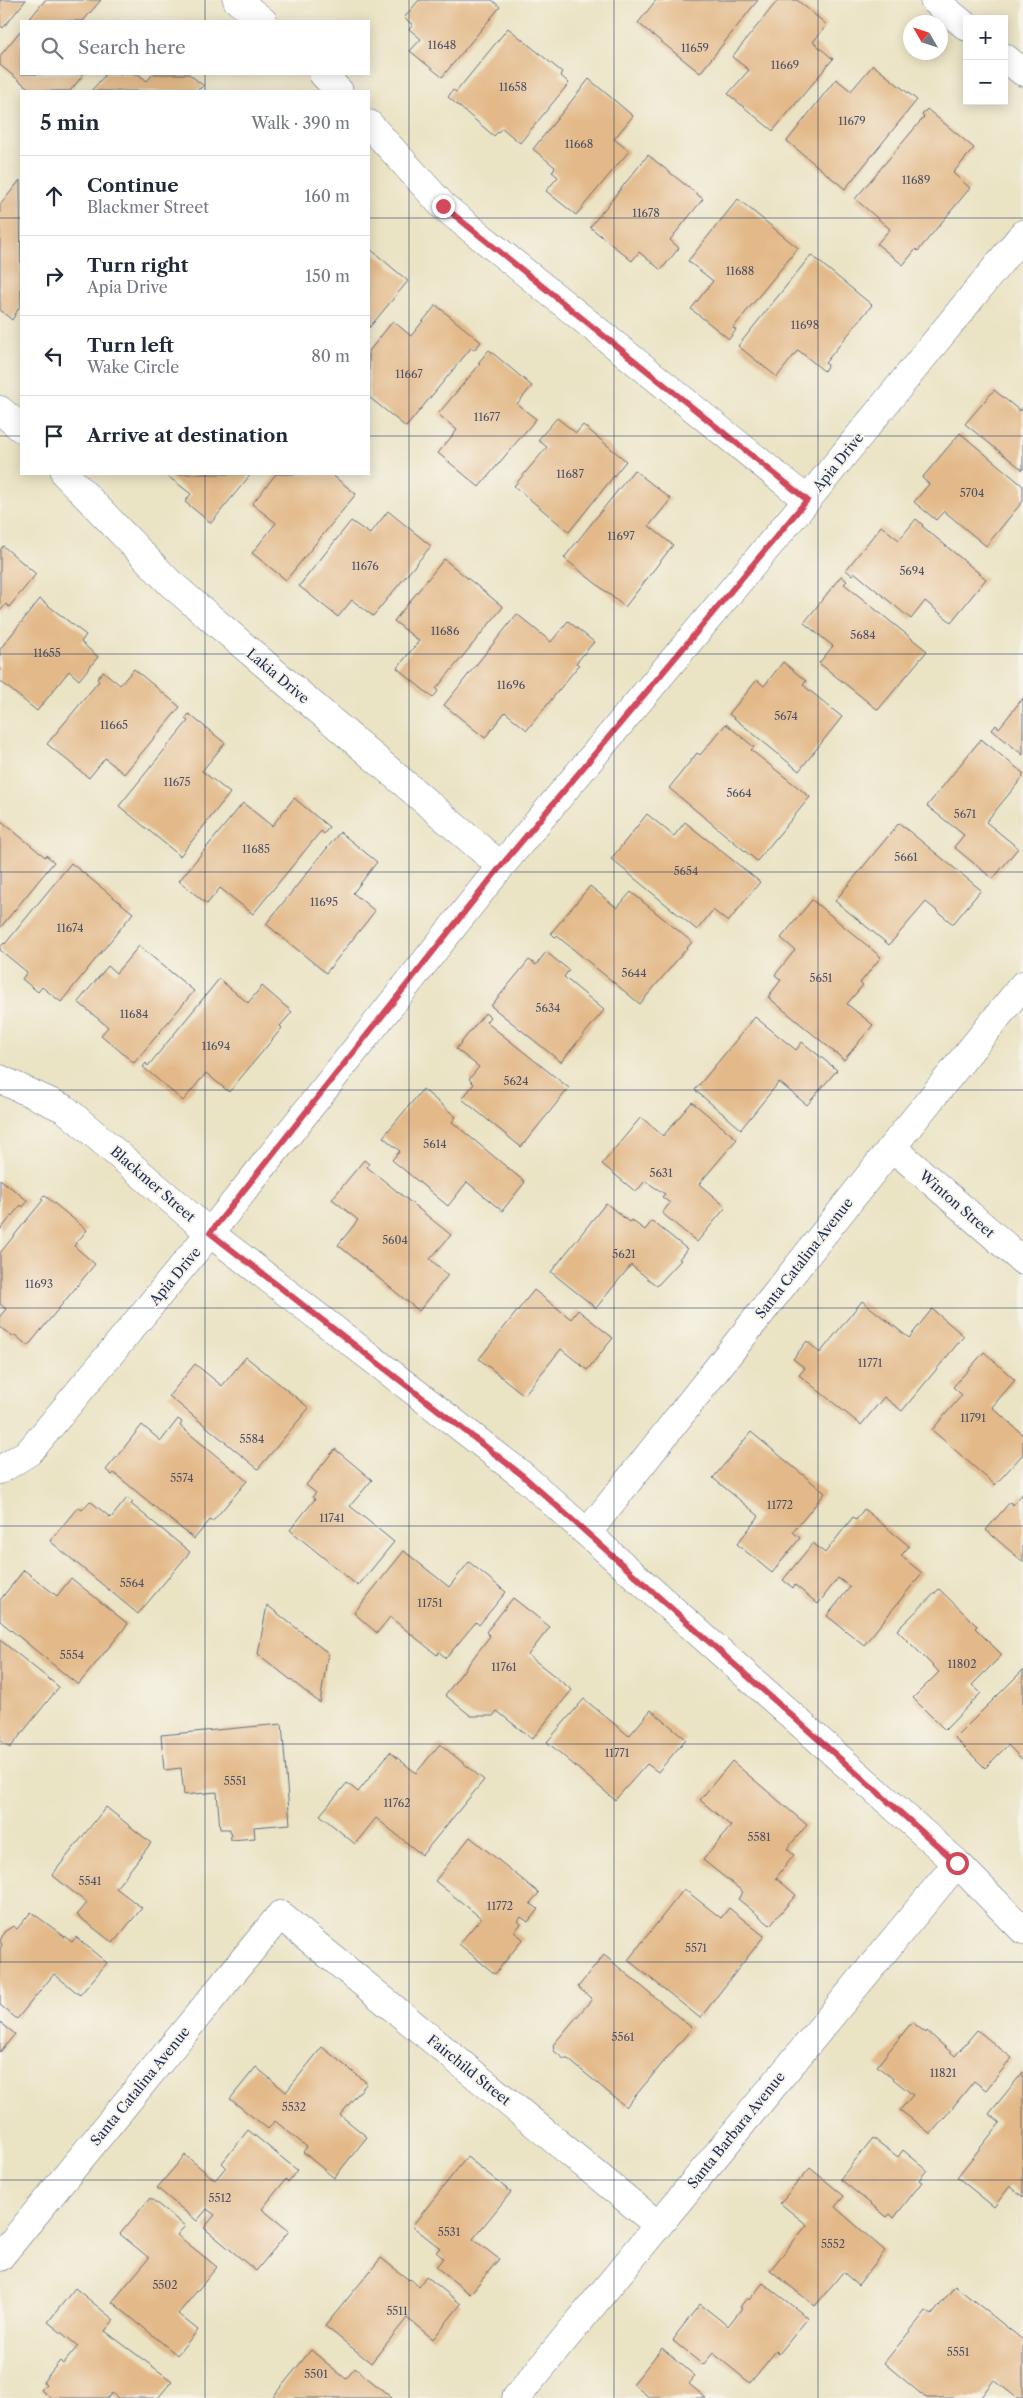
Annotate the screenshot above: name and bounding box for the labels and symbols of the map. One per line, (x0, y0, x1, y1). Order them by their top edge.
north arrow (903, 15, 948, 60)
house number: 11648 (428, 38, 456, 52)
house number: 11659 (681, 41, 709, 55)
house number: 11669 (771, 58, 799, 72)
house number: 11658 (499, 80, 527, 94)
house number: 11679 (838, 114, 866, 128)
house number: 11668 (565, 137, 593, 151)
house number: 11689 (902, 173, 930, 187)
route end (432, 195, 455, 218)
house number: 11678 (632, 206, 660, 220)
house number: 11688 (726, 264, 754, 278)
house number: 11698 (791, 318, 819, 332)
house number: 11667 (395, 367, 423, 381)
house number: 11677 (474, 410, 501, 424)
street label: Apia Drive (808, 429, 867, 496)
house number: 11687 (556, 467, 584, 481)
house number: 5704 (960, 486, 984, 500)
house number: 11697 (607, 529, 635, 543)
house number: 11676 (351, 559, 379, 573)
house number: 5694 (899, 564, 925, 578)
house number: 11686 (431, 624, 460, 638)
house number: 5684 (850, 628, 876, 642)
street label: Lakia Drive (243, 645, 313, 707)
house number: 11655 (33, 646, 61, 660)
house number: 11696 (497, 678, 526, 692)
house number: 5674 (774, 709, 798, 723)
house number: 11665 (100, 718, 128, 732)
house number: 11675 (164, 775, 190, 789)
house number: 5664 (726, 786, 752, 800)
house number: 5671 (954, 807, 977, 821)
house number: 11685 (242, 842, 270, 856)
house number: 5661 (894, 850, 918, 864)
house number: 5654 (674, 864, 698, 878)
house number: 11695 (310, 895, 338, 909)
house number: 11674 (57, 921, 84, 935)
house number: 5644 (621, 966, 647, 980)
house number: 5651 (809, 971, 833, 985)
house number: 5634 (536, 1001, 560, 1015)
house number: 11684 (120, 1007, 148, 1021)
house number: 11694 (202, 1039, 230, 1053)
house number: 5624 (503, 1074, 529, 1088)
house number: 5614 (423, 1137, 447, 1151)
street label: Blackmer Street (107, 1142, 199, 1226)
house number: 5631 (649, 1166, 673, 1180)
street label: Winton Street (915, 1166, 998, 1242)
street label: Santa Catalina Avenue (751, 1194, 857, 1322)
house number: 5604 (382, 1233, 408, 1247)
street label: Apia Drive (145, 1243, 205, 1310)
house number: 5621 (612, 1247, 636, 1261)
house number: 11693 (25, 1277, 53, 1291)
house number: 11771 (858, 1356, 883, 1370)
house number: 11791 (960, 1411, 986, 1425)
house number: 5584 (240, 1432, 264, 1446)
house number: 5574 (170, 1471, 194, 1485)
house number: 11772 (767, 1498, 793, 1512)
house number: 11741 (319, 1511, 345, 1525)
house number: 5564 (120, 1576, 144, 1590)
house number: 11751 (417, 1596, 443, 1610)
house number: 5554 (60, 1648, 84, 1662)
house number: 11802 (947, 1657, 977, 1671)
house number: 11761 (491, 1660, 517, 1674)
house number: 11771 (605, 1746, 630, 1760)
house number: 5551 (224, 1774, 247, 1788)
house number: 11762 (383, 1796, 411, 1810)
house number: 5581 (747, 1830, 771, 1844)
route start (946, 1852, 969, 1875)
house number: 5541 (79, 1874, 102, 1888)
house number: 11772 (487, 1899, 513, 1913)
house number: 5571 (685, 1941, 707, 1955)
street label: Santa Catalina Avenue (86, 2023, 194, 2149)
house number: 5561 (611, 2030, 635, 2044)
street label: Fairchild Street (424, 2031, 514, 2109)
house number: 11821 (930, 2066, 957, 2080)
street label: Santa Barbara Avenue (683, 2068, 789, 2192)
house number: 5532 (282, 2100, 306, 2114)
house number: 5512 (209, 2191, 231, 2205)
house number: 5531 (438, 2225, 461, 2239)
house number: 5552 (821, 2237, 845, 2251)
house number: 5502 (152, 2278, 178, 2292)
house number: 5511 (386, 2304, 408, 2318)
house number: 5551 (947, 2345, 970, 2359)
house number: 5501 (304, 2367, 328, 2381)

